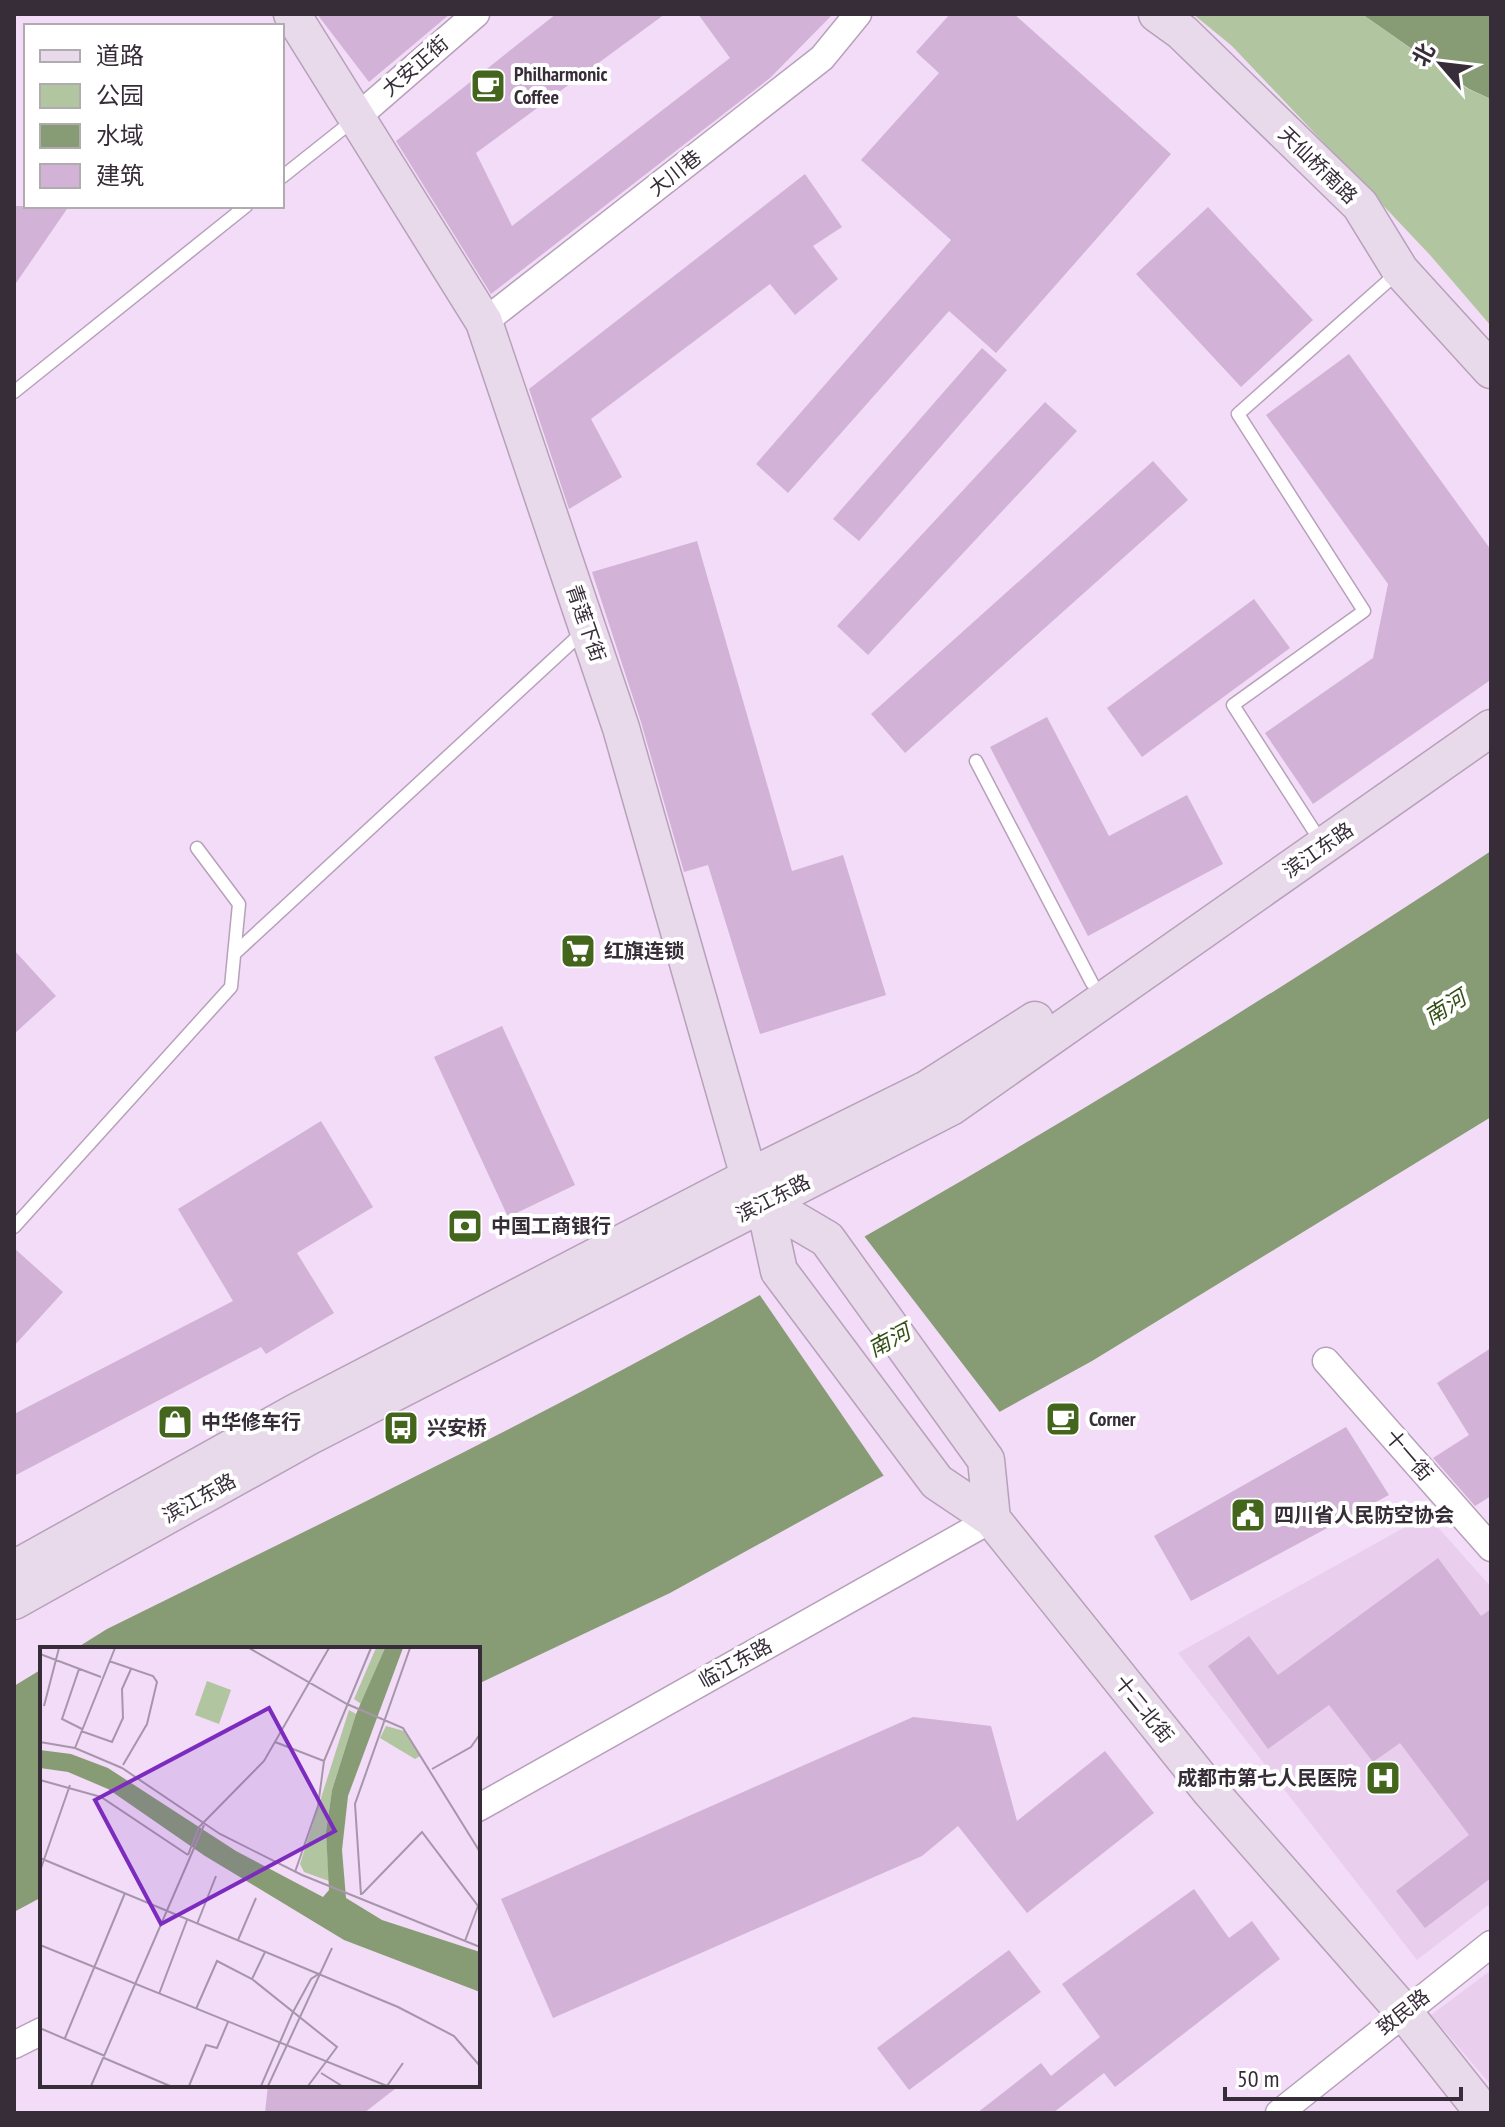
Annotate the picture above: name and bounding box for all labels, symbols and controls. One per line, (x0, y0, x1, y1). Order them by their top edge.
legend (24, 24, 284, 208)
north arrow (1401, 24, 1481, 104)
street label: 大安正街 (376, 30, 454, 102)
text: 北 (1406, 38, 1441, 71)
text: 道路 (96, 40, 144, 71)
place label: Philharmonic Coffee (514, 61, 608, 110)
cafe icon: Philharmonic Coffee (469, 67, 507, 105)
text: 公园 (96, 80, 144, 111)
text: 水域 (96, 120, 144, 151)
street label: 天仙桥南路 (1273, 121, 1363, 209)
street label: 大川巷 (643, 144, 707, 202)
text: 建筑 (96, 160, 144, 191)
street label: 青莲下街 (561, 581, 611, 665)
street label: 滨江东路 (1278, 816, 1358, 884)
supermarket icon: 红旗连锁 (559, 932, 597, 970)
place label: 红旗连锁 (604, 938, 685, 964)
water label: 南河 (1419, 981, 1474, 1031)
street label: 滨江东路 (731, 1168, 815, 1228)
bank icon: 中国工商银行 (446, 1207, 484, 1245)
place label: 中国工商银行 (491, 1213, 611, 1239)
water label: 南河 (863, 1315, 919, 1363)
cafe icon: Corner (1044, 1400, 1082, 1438)
shop icon: 中华修车行 (156, 1403, 194, 1441)
place label: Corner (1089, 1406, 1136, 1432)
place label: 中华修车行 (201, 1409, 301, 1435)
bus stop icon: 兴安桥 (382, 1409, 420, 1447)
place label: 兴安桥 (427, 1415, 487, 1441)
street label: 十一街 (1380, 1424, 1438, 1486)
street label: 滨江东路 (158, 1467, 240, 1529)
public building icon: 四川省人民防空协会 (1229, 1496, 1267, 1534)
place label: 四川省人民防空协会 (1274, 1502, 1454, 1528)
street label: 临江东路 (694, 1632, 776, 1694)
inset map (40, 1647, 480, 2087)
street label: 十二北街 (1109, 1670, 1179, 1748)
hospital icon: 成都市第七人民医院 (1364, 1759, 1402, 1797)
place label: 成都市第七人民医院 (1177, 1765, 1357, 1791)
street label: 致民路 (1371, 1983, 1435, 2041)
scale bar (1225, 2051, 1461, 2101)
text: 50 m (1237, 2063, 1279, 2094)

